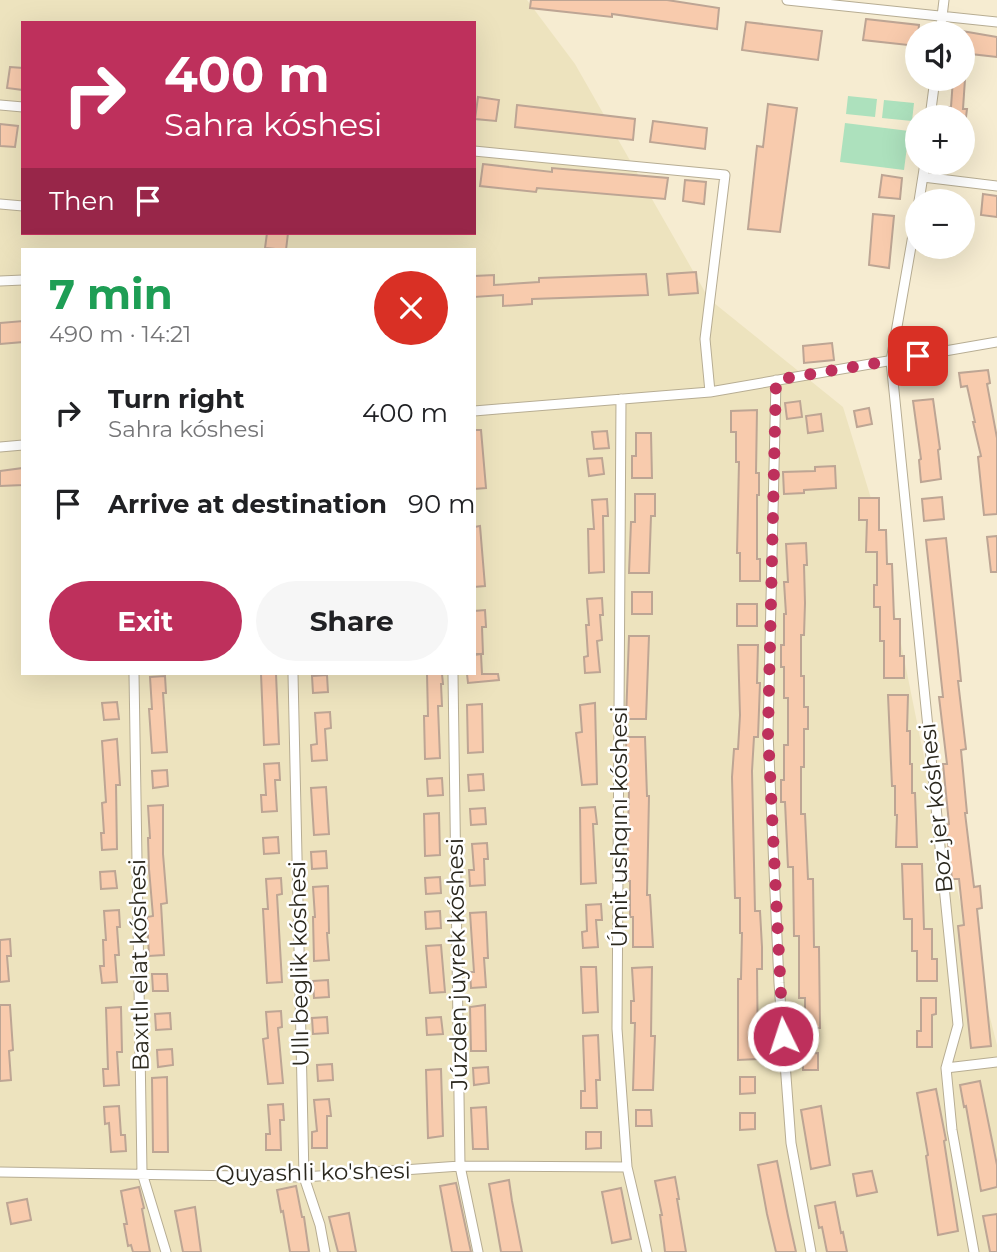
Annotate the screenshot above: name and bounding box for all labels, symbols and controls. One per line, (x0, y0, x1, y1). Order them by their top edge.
map controls (905, 21, 975, 259)
button: sound (905, 21, 975, 91)
text: 400 m (164, 45, 330, 104)
icon: right (49, 49, 140, 140)
text: Sahra kóshesi (164, 105, 382, 144)
button: + (905, 105, 975, 175)
icon: arrive (129, 182, 167, 220)
text: Then (49, 185, 115, 217)
button: − (905, 189, 975, 259)
text: 7 min (49, 268, 173, 320)
button: close (374, 271, 448, 345)
text: 490 m · 14:21 (49, 320, 191, 348)
pin (888, 326, 948, 386)
icon: arrive (899, 337, 937, 375)
text: Turn right (108, 383, 244, 415)
icon: right (49, 394, 87, 432)
text: 400 m (362, 397, 448, 429)
text: Sahra kóshesi (108, 415, 265, 443)
icon: arrive (49, 485, 87, 523)
text: Arrive at destination (108, 488, 387, 520)
text: 90 m (408, 488, 476, 520)
button: Exit (49, 581, 242, 661)
button: Share (256, 581, 448, 661)
street label: Úmit ushqını kóshesi (605, 706, 633, 948)
street label: Boz jer kóshesi (913, 722, 959, 894)
street label: Júzden juyrek kóshesi (441, 838, 473, 1091)
street label: Baxıtlı elat kóshesi (123, 859, 155, 1071)
street label: Ullı beglik kóshesi (283, 861, 315, 1067)
position arrow (746, 999, 820, 1073)
street label: Quyashli ko'shesi (215, 1156, 411, 1188)

